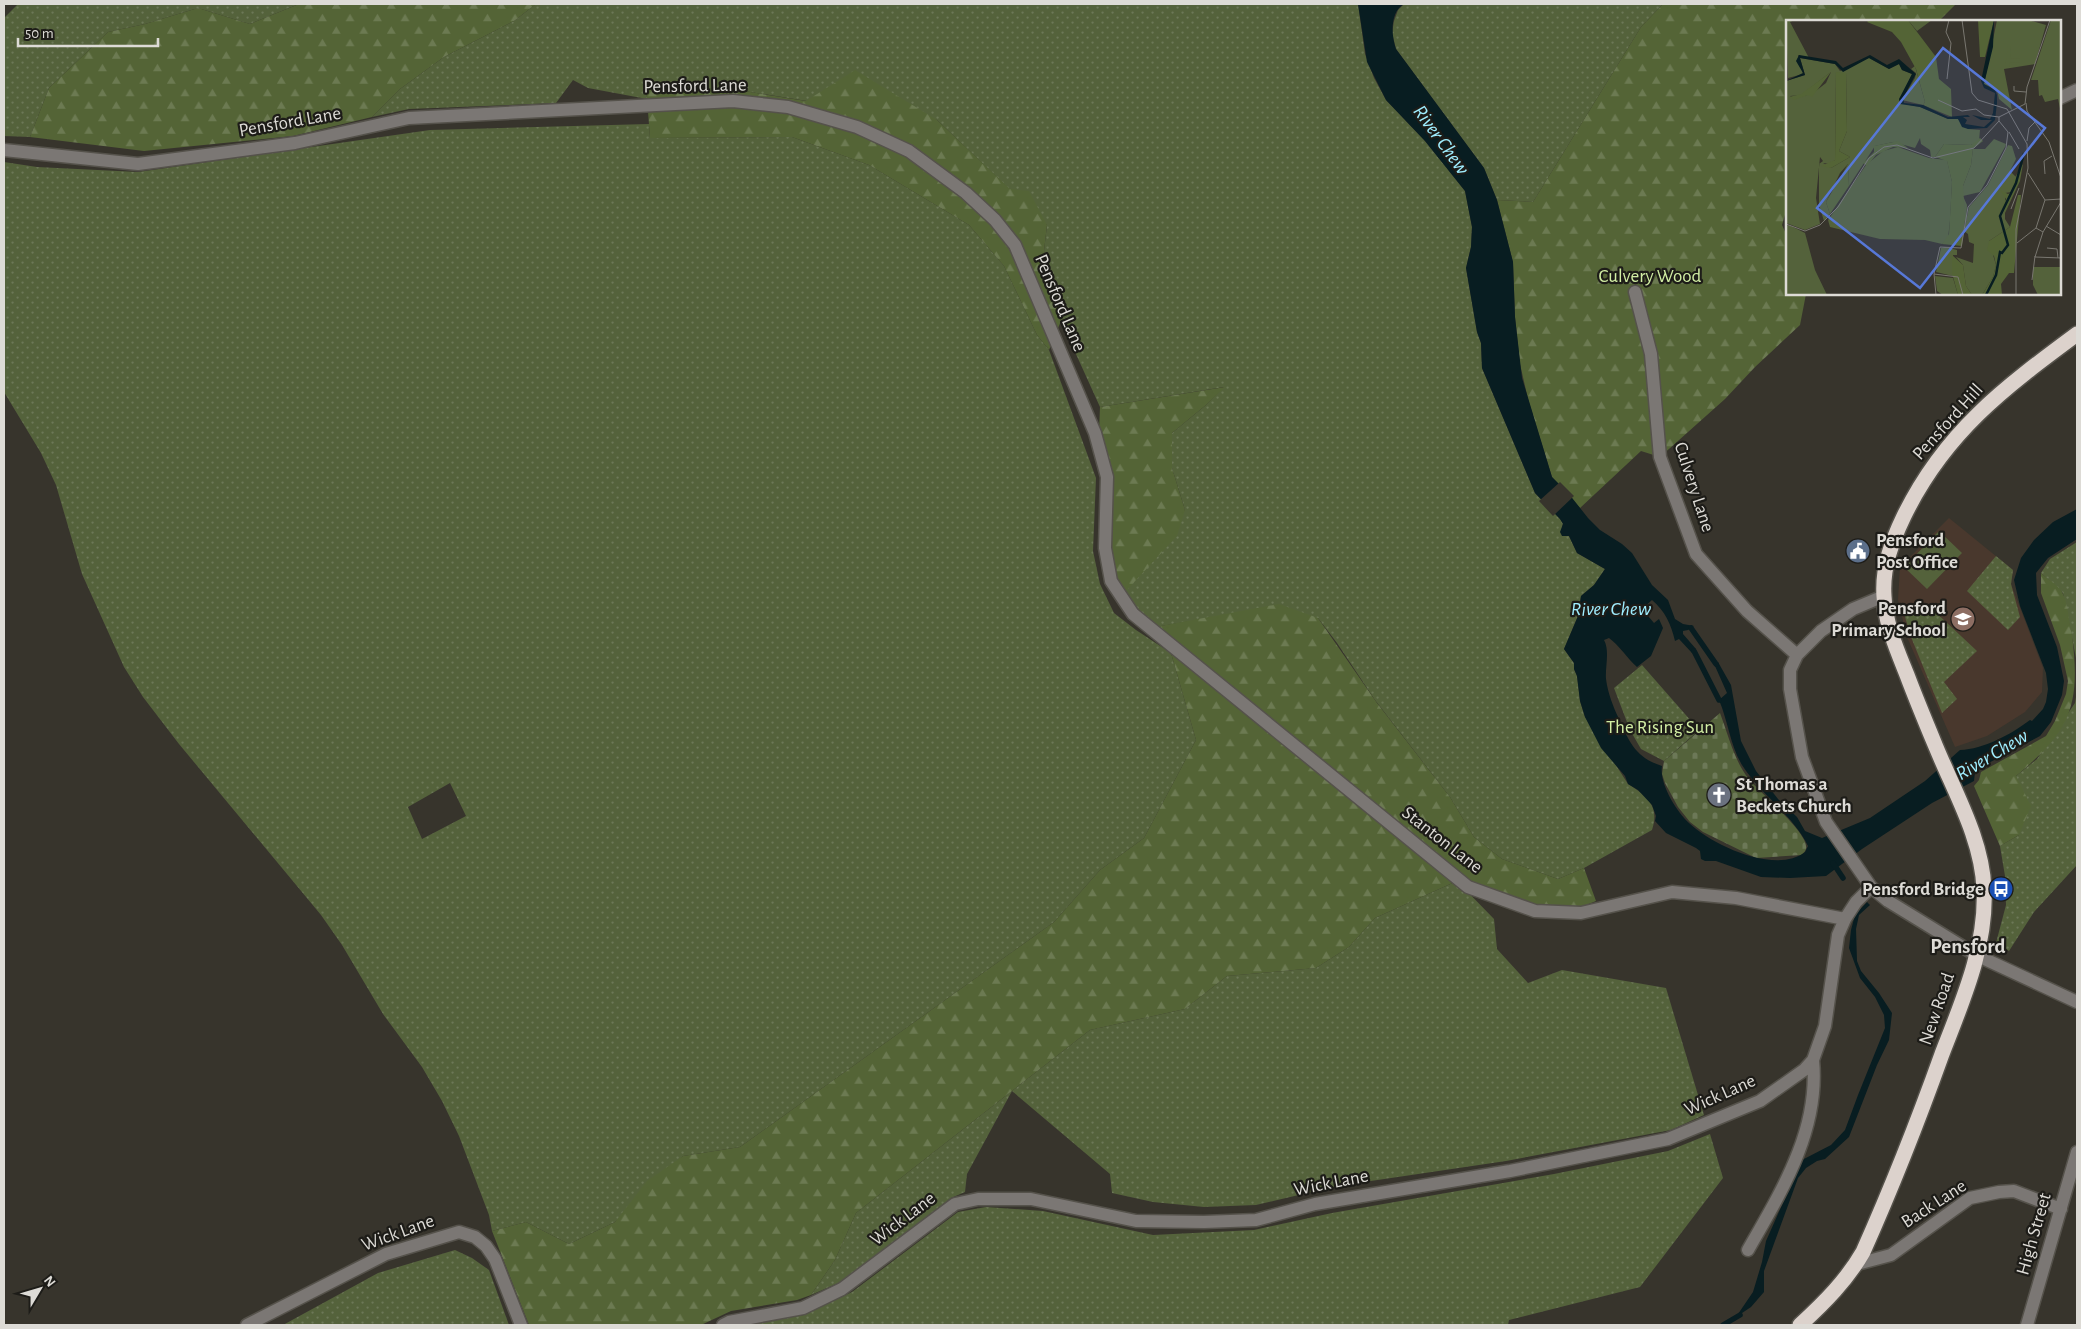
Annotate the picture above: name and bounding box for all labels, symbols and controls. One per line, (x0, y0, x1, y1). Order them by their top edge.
scale bar (18, 15, 158, 47)
inset map (1786, 20, 2061, 295)
text: 50 m (25, 26, 54, 41)
street label: Pensford Lane (643, 76, 747, 96)
water label: River Chew (1409, 102, 1473, 179)
street label: Pensford Lane (237, 104, 343, 140)
street label: Pensford Lane (1031, 252, 1089, 354)
park label: Culvery Wood (1599, 267, 1702, 286)
street label: Pensford Hill (1909, 380, 1987, 464)
street label: Culvery Lane (1671, 440, 1717, 534)
place label: Pensford Post Office (1876, 531, 1958, 572)
public building icon: Pensford Post Office (1845, 538, 1871, 564)
water label: River Chew (1571, 599, 1652, 619)
place label: Pensford Primary School (1831, 599, 1946, 640)
school or university icon: Pensford Primary School (1950, 606, 1976, 632)
park label: The Rising Sun (1606, 718, 1714, 737)
water label: River Chew (1952, 726, 2032, 784)
place label: St Thomas a Beckets Church (1736, 775, 1852, 816)
church icon: St Thomas a Beckets Church (1706, 782, 1732, 808)
street label: Stanton Lane (1398, 803, 1486, 877)
bus stop icon: Pensford Bridge (1988, 876, 2014, 902)
place label: Pensford Bridge (1862, 880, 1984, 899)
district label: Pensford (1930, 936, 2006, 957)
street label: New Road (1916, 970, 1958, 1048)
street label: Wick Lane (1682, 1071, 1758, 1119)
street label: Wick Lane (1292, 1166, 1370, 1200)
street label: Back Lane (1898, 1176, 1970, 1232)
street label: Wick Lane (867, 1189, 939, 1249)
street label: High Street (2013, 1191, 2055, 1277)
street label: Wick Lane (359, 1211, 437, 1255)
north arrow (15, 1264, 65, 1314)
text: N (41, 1273, 58, 1290)

